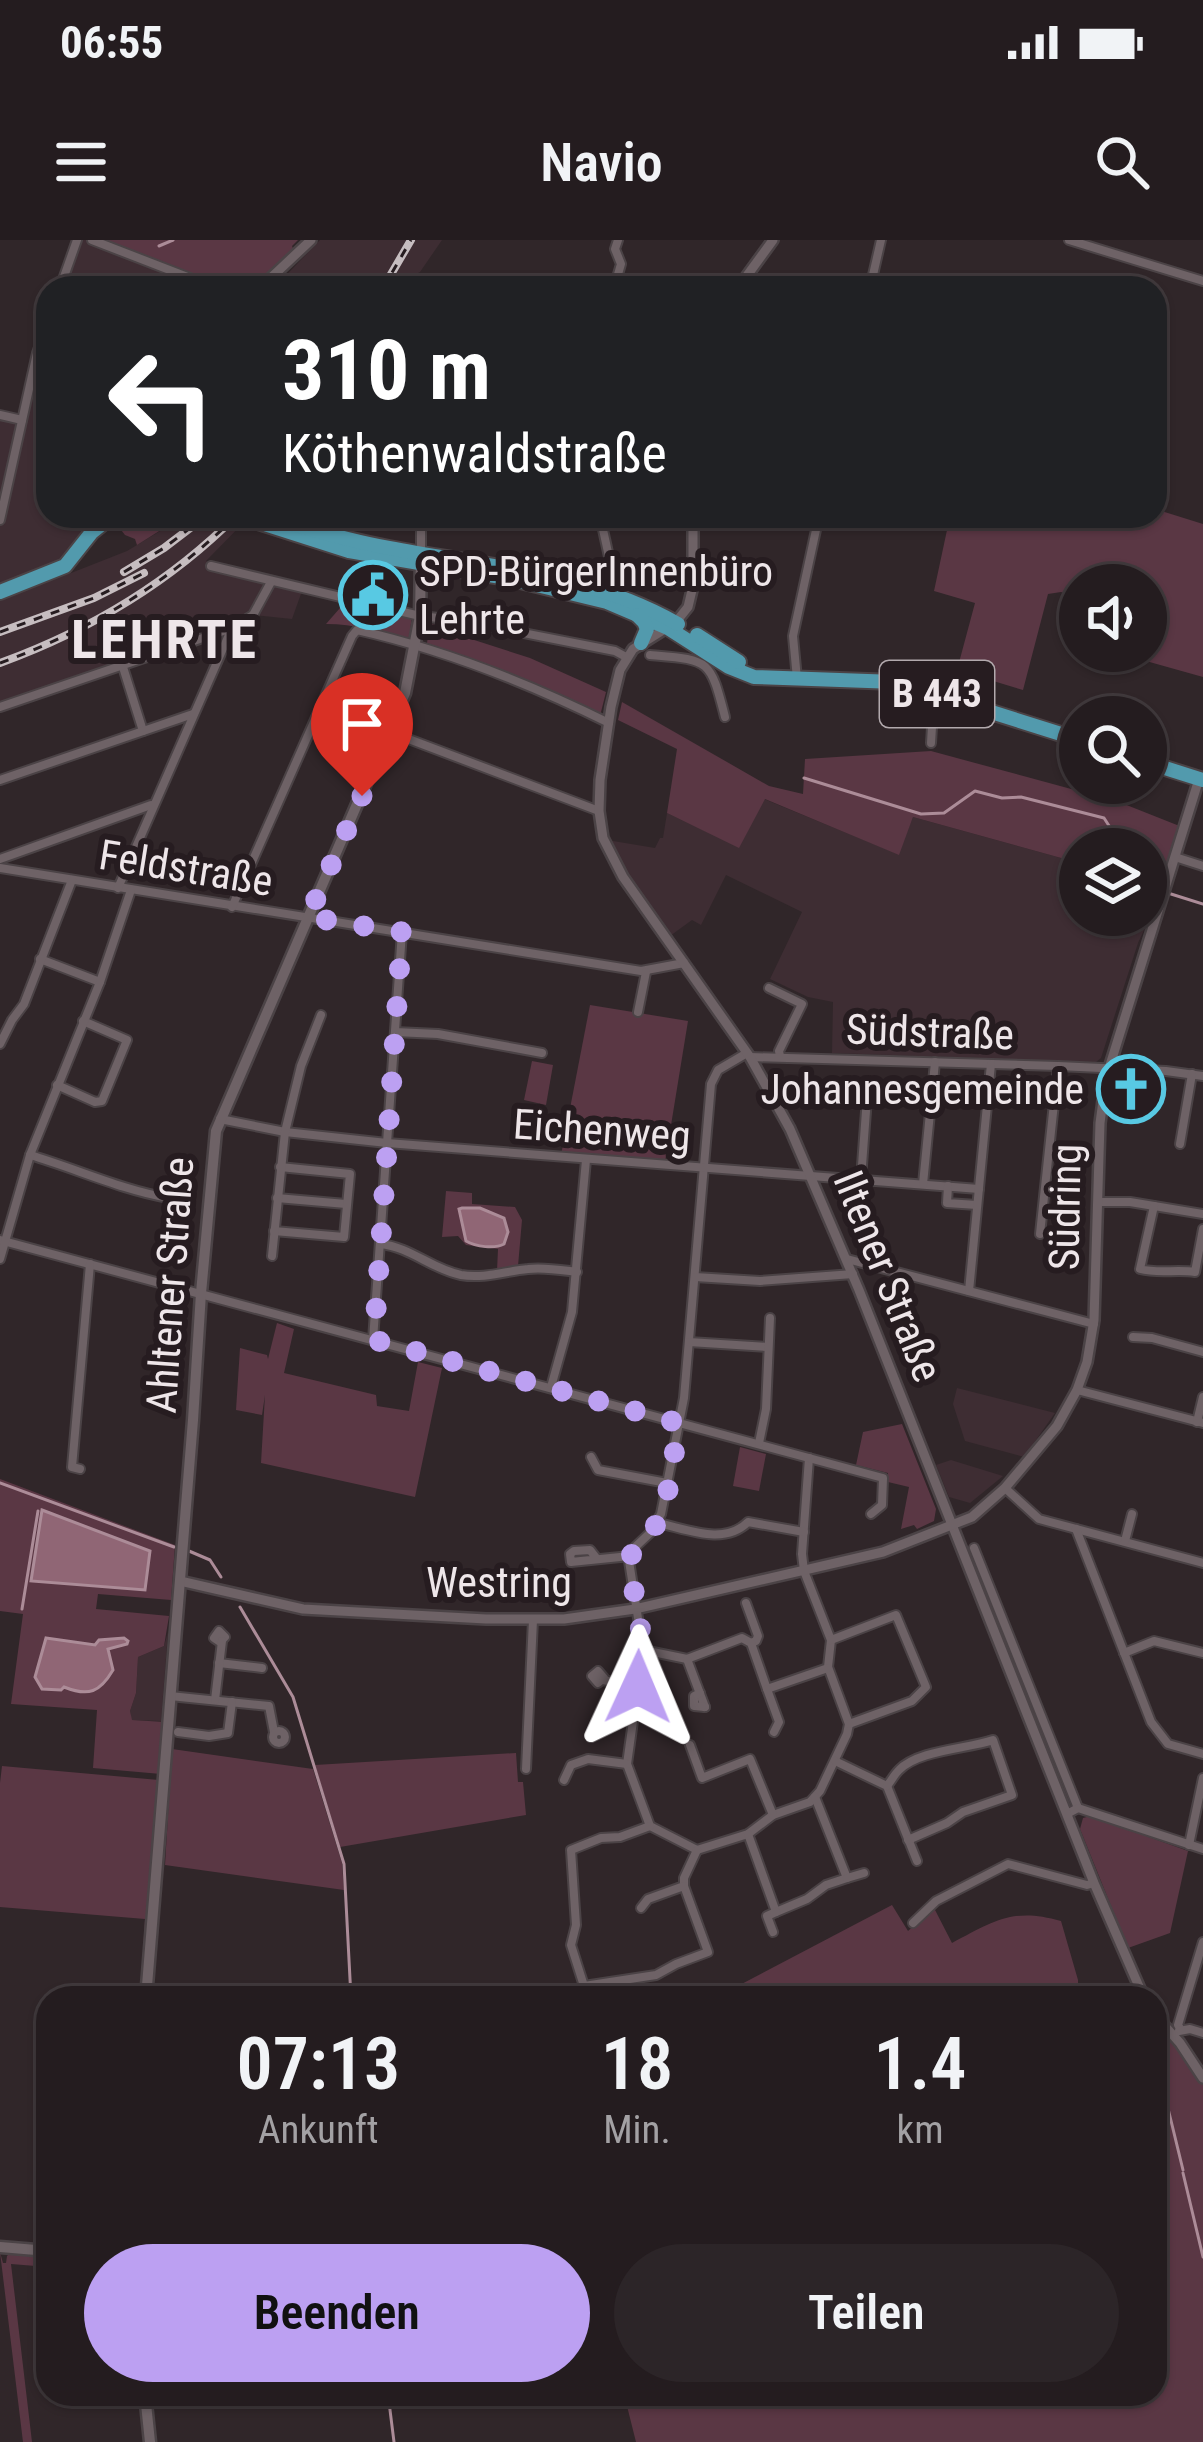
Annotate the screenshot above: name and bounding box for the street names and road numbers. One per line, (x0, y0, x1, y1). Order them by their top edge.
road number: B 443 (880, 661, 994, 727)
street label: Feldstraße (96, 830, 276, 906)
street label: Südstraße (845, 1005, 1015, 1059)
street label: Eichenweg (512, 1099, 692, 1161)
street label: Südring (1039, 1143, 1091, 1271)
street label: Ahltener Straße (137, 1155, 203, 1415)
street label: Iltener Straße (824, 1164, 952, 1388)
street label: Westring (426, 1558, 572, 1607)

